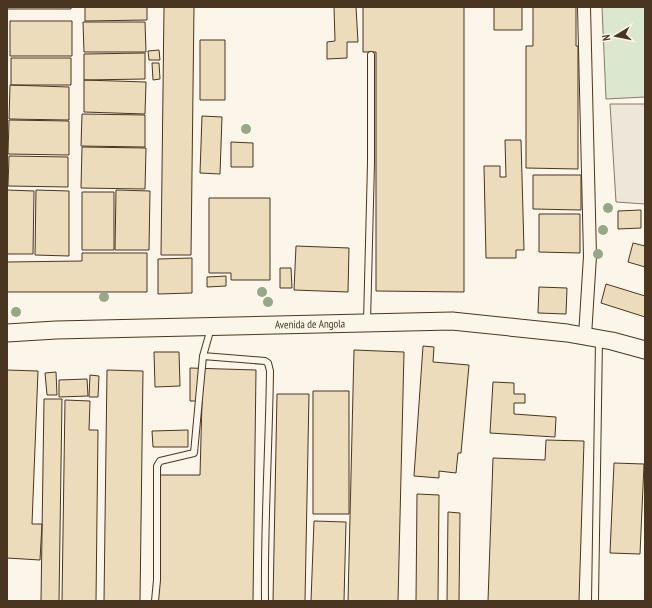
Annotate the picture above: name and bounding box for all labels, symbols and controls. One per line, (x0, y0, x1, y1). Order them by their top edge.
north arrow (596, 16, 636, 56)
text: N (599, 34, 614, 42)
street label: Avenida de Angola (275, 316, 345, 332)

